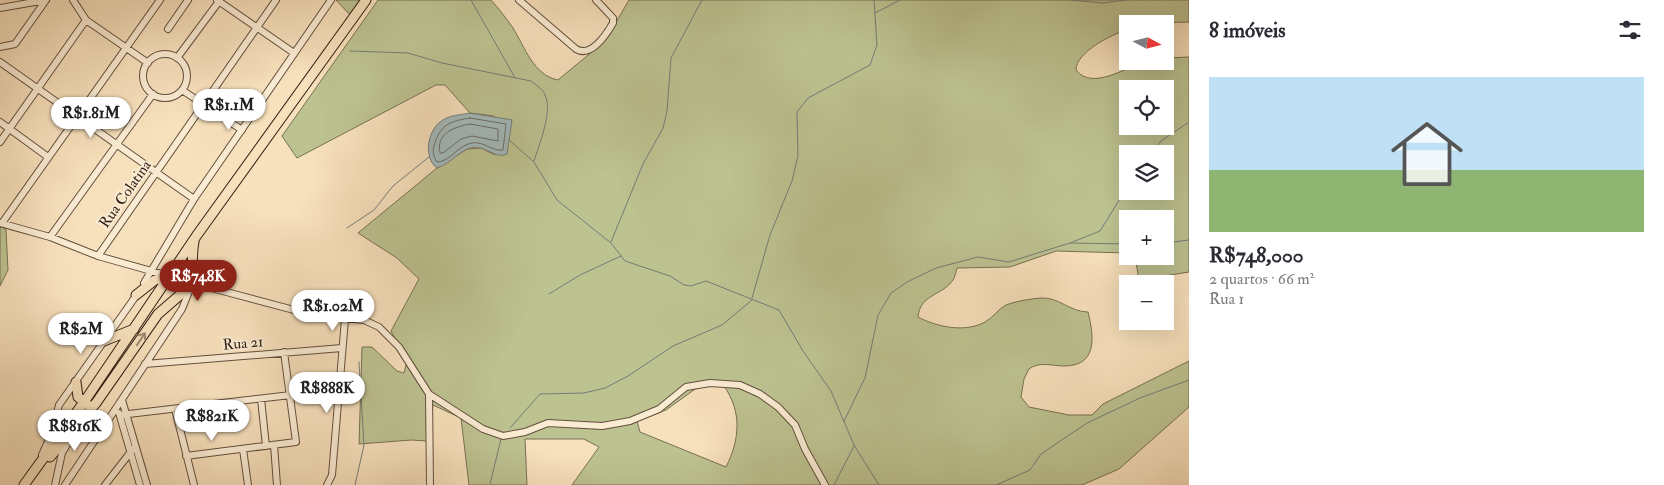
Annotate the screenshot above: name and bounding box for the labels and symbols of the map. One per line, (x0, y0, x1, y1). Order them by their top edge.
north arrow (1119, 15, 1174, 70)
pin: R$1.1M (188, 88, 270, 131)
pin: R$1.81M (45, 96, 137, 139)
street label: Rua Colatina (95, 156, 156, 232)
pin: R$748K (157, 260, 239, 302)
pin: R$1.02M (287, 290, 379, 332)
pin: R$2M (51, 312, 111, 355)
one-way arrow (136, 332, 146, 346)
street label: Rua 21 (222, 332, 264, 355)
pin: R$888K (286, 372, 368, 414)
pin: R$821K (171, 400, 253, 442)
pin: R$816K (34, 410, 116, 452)

